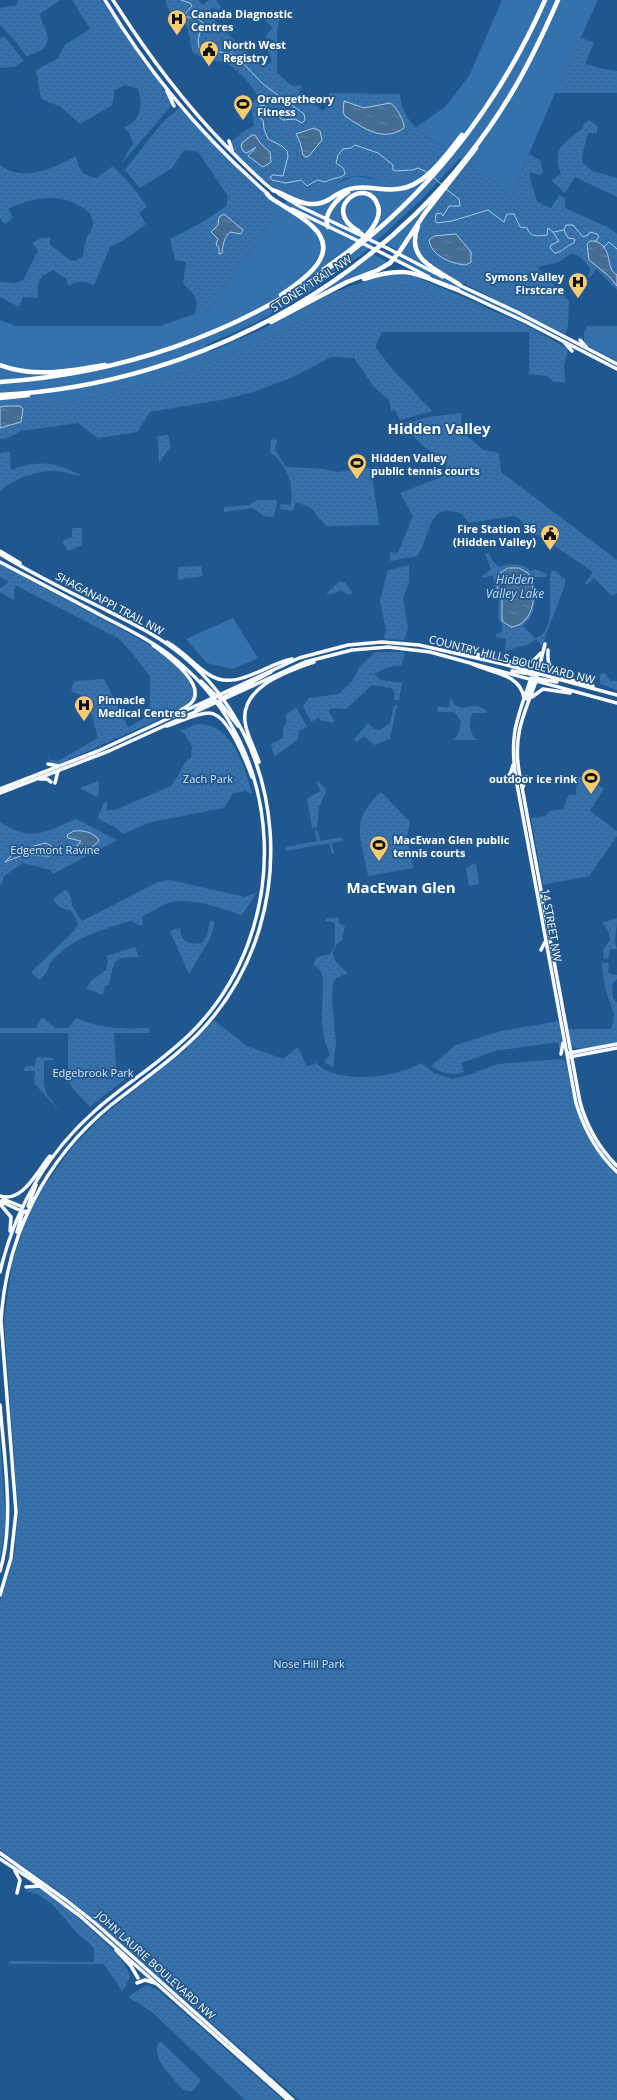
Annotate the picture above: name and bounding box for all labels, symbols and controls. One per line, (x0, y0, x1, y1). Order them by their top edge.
place label: Canada Diagnostic Centres (191, 6, 293, 34)
hospital icon: Canada Diagnostic Centres (166, 8, 188, 36)
place label: North West Registry (223, 37, 286, 65)
public building icon: North West Registry (198, 39, 220, 67)
place label: Orangetheory Fitness (257, 91, 335, 119)
sports icon: Orangetheory Fitness (232, 93, 254, 121)
street label: STONEY TRAIL NW (268, 251, 354, 315)
place label: Symons Valley Firstcare (485, 269, 565, 297)
hospital icon: Symons Valley Firstcare (567, 271, 589, 299)
district label: Hidden Valley (387, 418, 491, 438)
place label: Hidden Valley public tennis courts (371, 450, 480, 478)
sports icon: Hidden Valley public tennis courts (346, 452, 368, 480)
place label: Fire Station 36 (Hidden Valley) (453, 521, 536, 549)
public building icon: Fire Station 36 (Hidden Valley) (539, 523, 561, 551)
street label: SHAGANAPPI TRAIL NW (53, 568, 167, 638)
water label: Hidden Valley Lake (486, 571, 544, 602)
street label: COUNTRY HILLS BOULEVARD NW (428, 631, 596, 687)
place label: Pinnacle Medical Centres (98, 692, 187, 720)
hospital icon: Pinnacle Medical Centres (73, 694, 95, 722)
sports icon: outdoor ice rink (580, 767, 602, 795)
park label: Zach Park (183, 771, 233, 786)
place label: outdoor ice rink (489, 771, 577, 786)
place label: MacEwan Glen public tennis courts (393, 832, 510, 860)
sports icon: MacEwan Glen public tennis courts (368, 834, 390, 862)
park label: Edgemont Ravine (10, 842, 100, 857)
district label: MacEwan Glen (346, 877, 456, 897)
street label: 14 STREET NW (538, 887, 566, 963)
park label: Edgebrook Park (52, 1065, 134, 1080)
park label: Nose Hill Park (273, 1656, 345, 1671)
street label: JOHN LAURIE BOULEVARD NW (92, 1907, 219, 2023)

